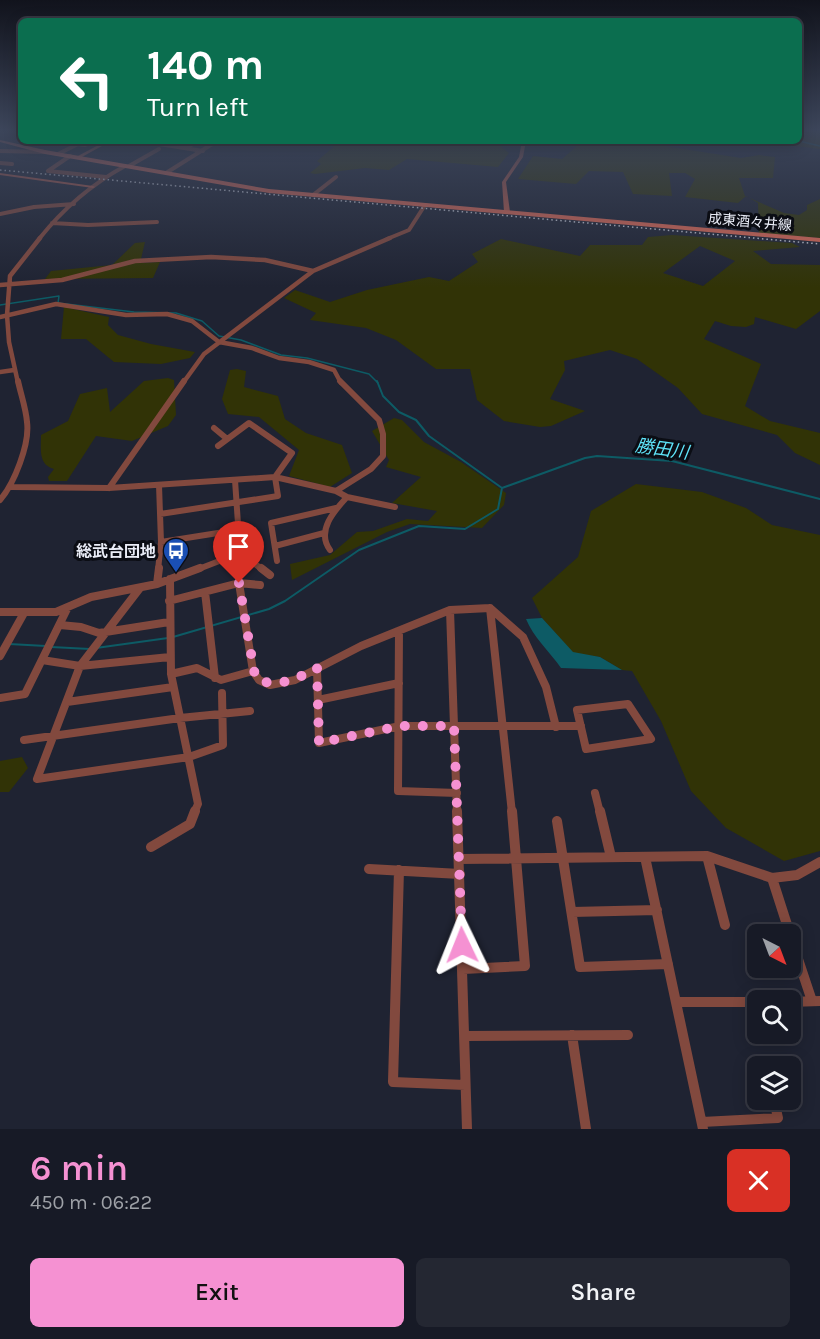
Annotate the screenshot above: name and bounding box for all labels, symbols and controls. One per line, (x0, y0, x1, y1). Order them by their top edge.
text: 140 m (147, 40, 264, 90)
icon: left (48, 42, 126, 120)
text: Turn left (147, 91, 248, 123)
street label: 成東酒々井線 (707, 210, 793, 234)
water label: 勝田川 (634, 434, 692, 464)
pin (213, 521, 264, 583)
icon: arrive (222, 530, 255, 563)
bus stop icon: 総武台団地 (161, 536, 191, 574)
place label: 総武台団地 (76, 542, 156, 561)
position arrow (430, 913, 494, 977)
north arrow (747, 924, 801, 978)
map controls (747, 924, 801, 1110)
button: search (747, 990, 801, 1044)
button: layers (747, 1056, 801, 1110)
text: 6 min (30, 1147, 128, 1189)
button: close (727, 1149, 790, 1212)
text: 450 m · 06:22 (30, 1191, 152, 1214)
button: Exit (30, 1258, 404, 1327)
button: Share (416, 1258, 790, 1327)

